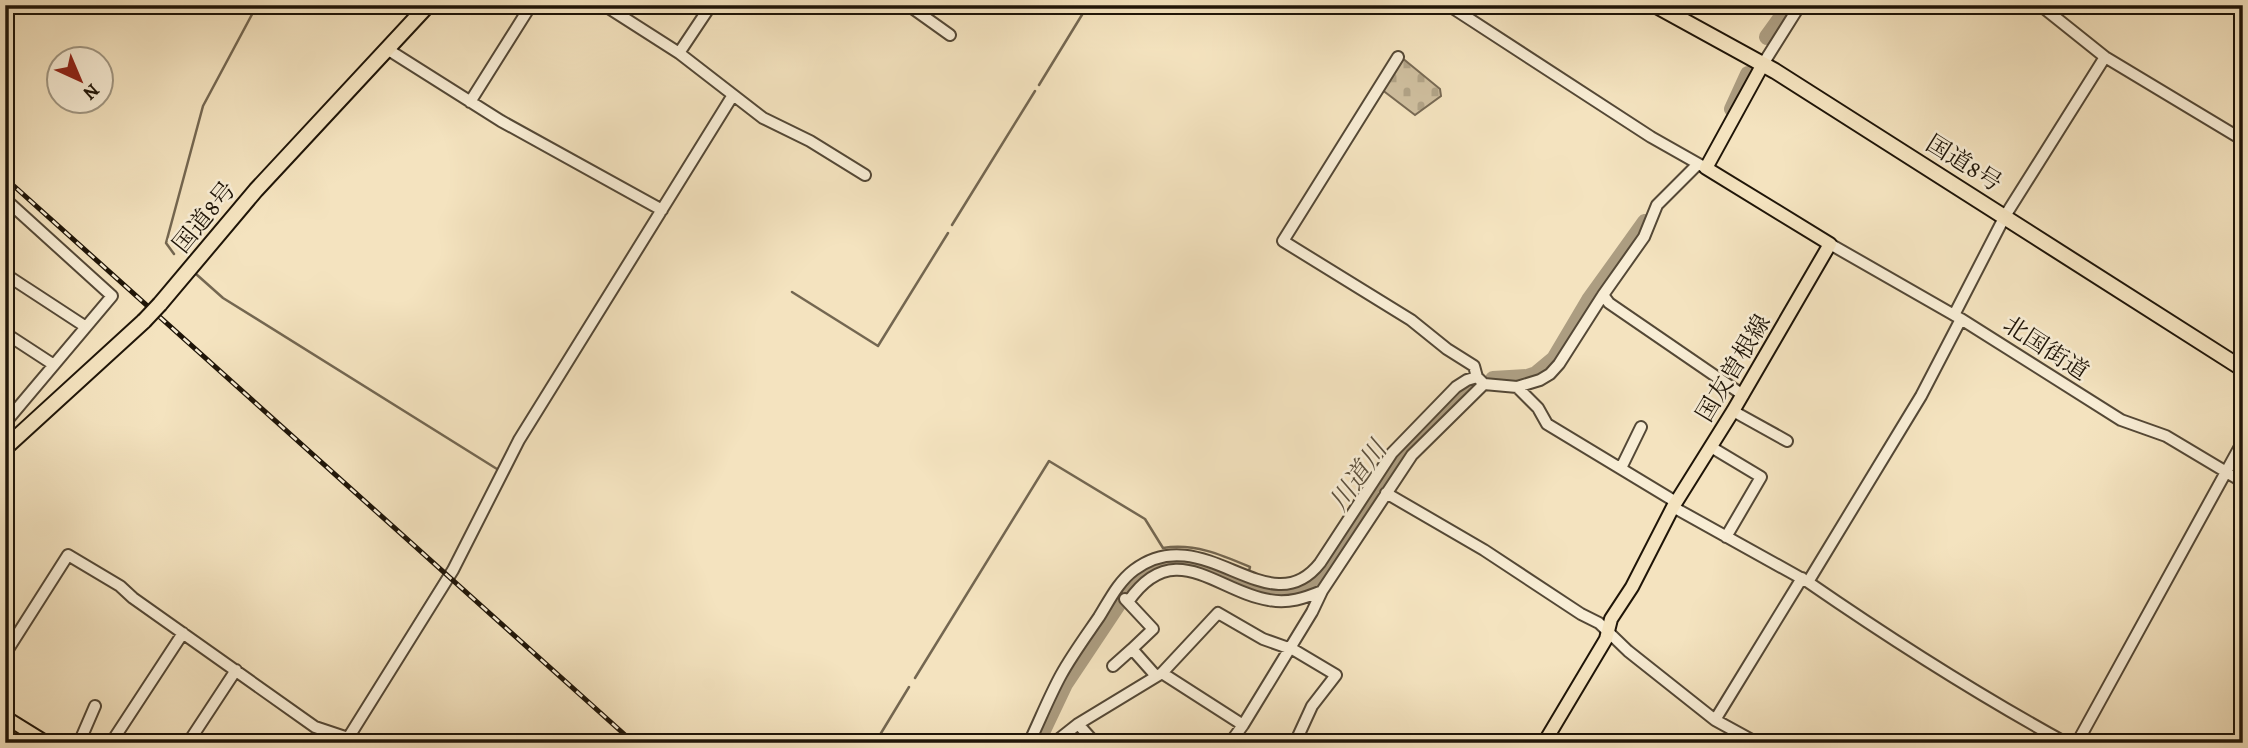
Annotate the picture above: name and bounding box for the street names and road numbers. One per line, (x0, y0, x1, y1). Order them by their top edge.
street label: 国道8号 (1920, 127, 2008, 199)
street label: 国道8号 (165, 174, 243, 260)
street label: 国友曽根線 (1688, 308, 1778, 428)
street label: 北国街道 (1997, 308, 2095, 388)

